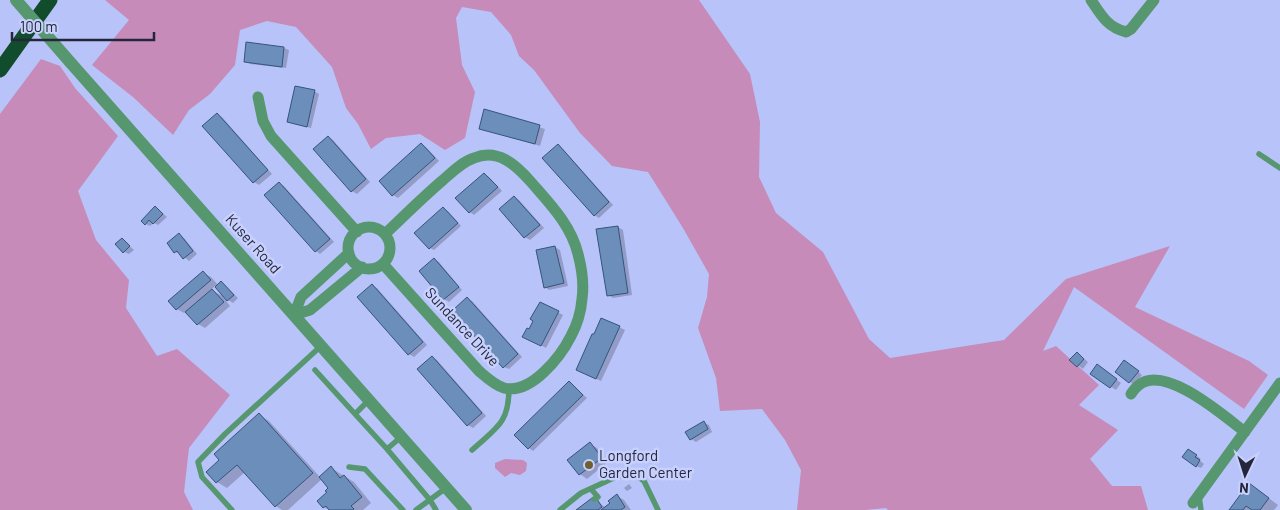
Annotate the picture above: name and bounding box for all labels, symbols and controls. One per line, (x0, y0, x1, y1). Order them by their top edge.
scale bar (12, 10, 155, 42)
text: 100 m (20, 17, 58, 35)
street label: Kuser Road (222, 210, 285, 277)
street label: Sundance Drive (422, 283, 504, 369)
place label: Longford Garden Center (599, 446, 693, 481)
north arrow (1220, 450, 1270, 500)
marker: Longford Garden Center (583, 459, 595, 471)
text: N (1239, 480, 1249, 497)

